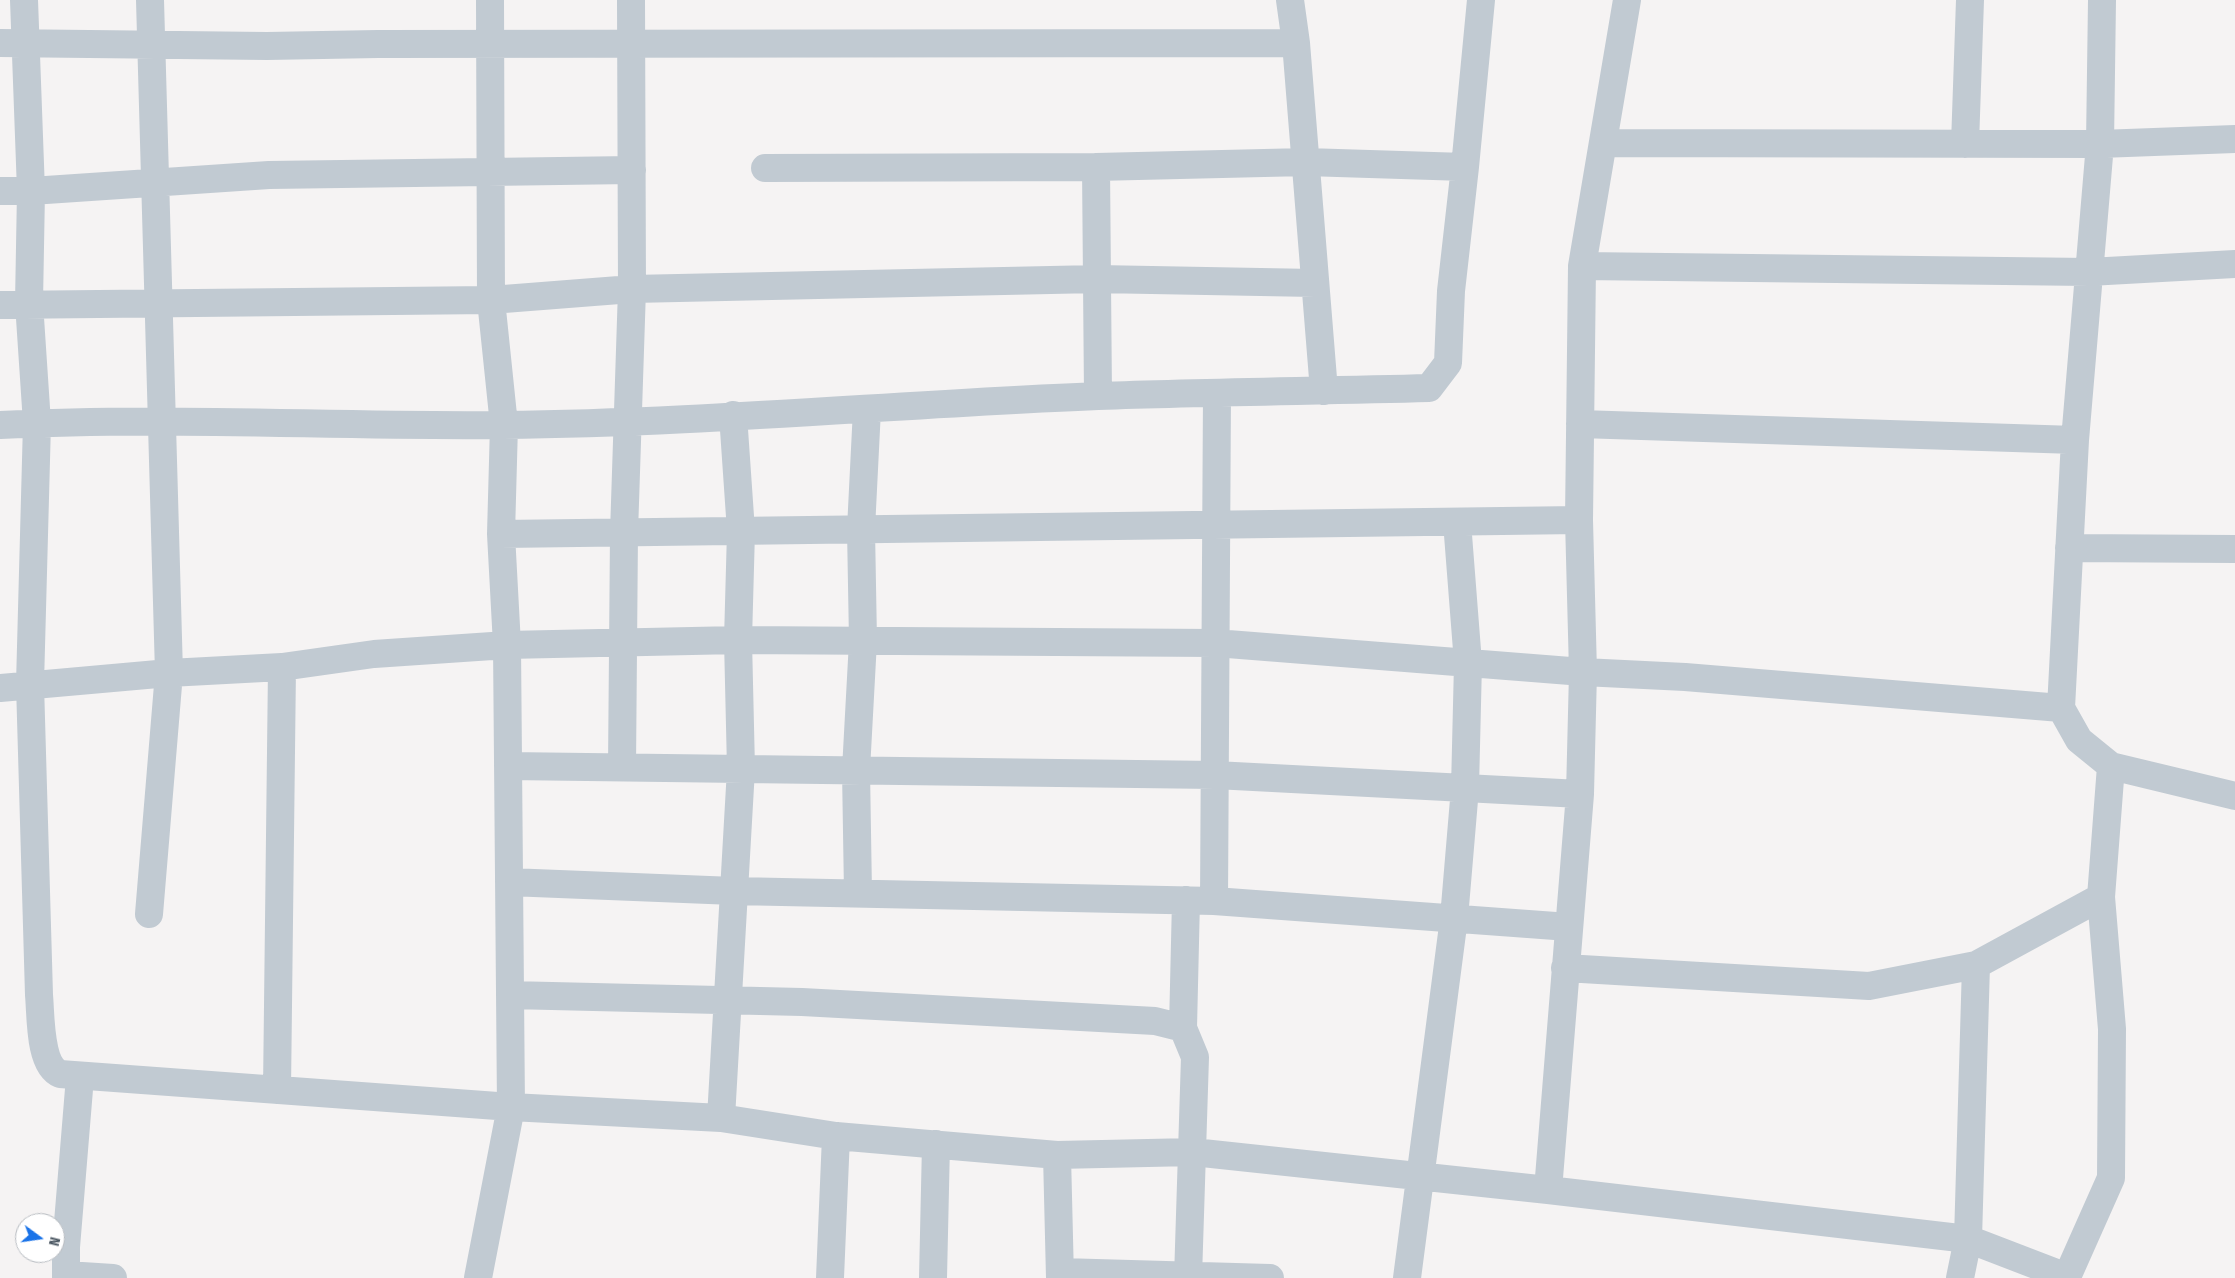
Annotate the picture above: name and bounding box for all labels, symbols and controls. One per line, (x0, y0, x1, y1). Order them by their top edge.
north arrow (15, 1213, 65, 1263)
text: N (45, 1235, 63, 1248)

